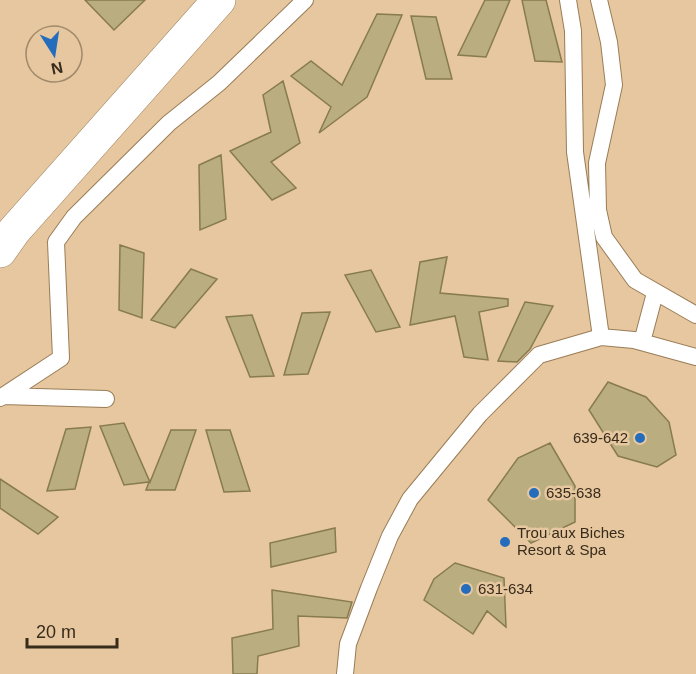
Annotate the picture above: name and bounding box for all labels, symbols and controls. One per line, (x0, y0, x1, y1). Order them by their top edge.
north arrow (24, 24, 84, 84)
text: N (50, 59, 64, 78)
place label: 639-642 (573, 429, 628, 446)
marker: 639-642 (633, 431, 647, 445)
place label: 635-638 (546, 484, 601, 501)
marker: 635-638 (527, 486, 541, 500)
place label: Trou aux Biches Resort & Spa (517, 524, 625, 558)
marker: Trou aux Biches Resort & Spa (498, 535, 512, 549)
place label: 631-634 (478, 580, 533, 597)
marker: 631-634 (459, 582, 473, 596)
scale bar (27, 611, 117, 649)
text: 20 m (36, 622, 76, 642)

